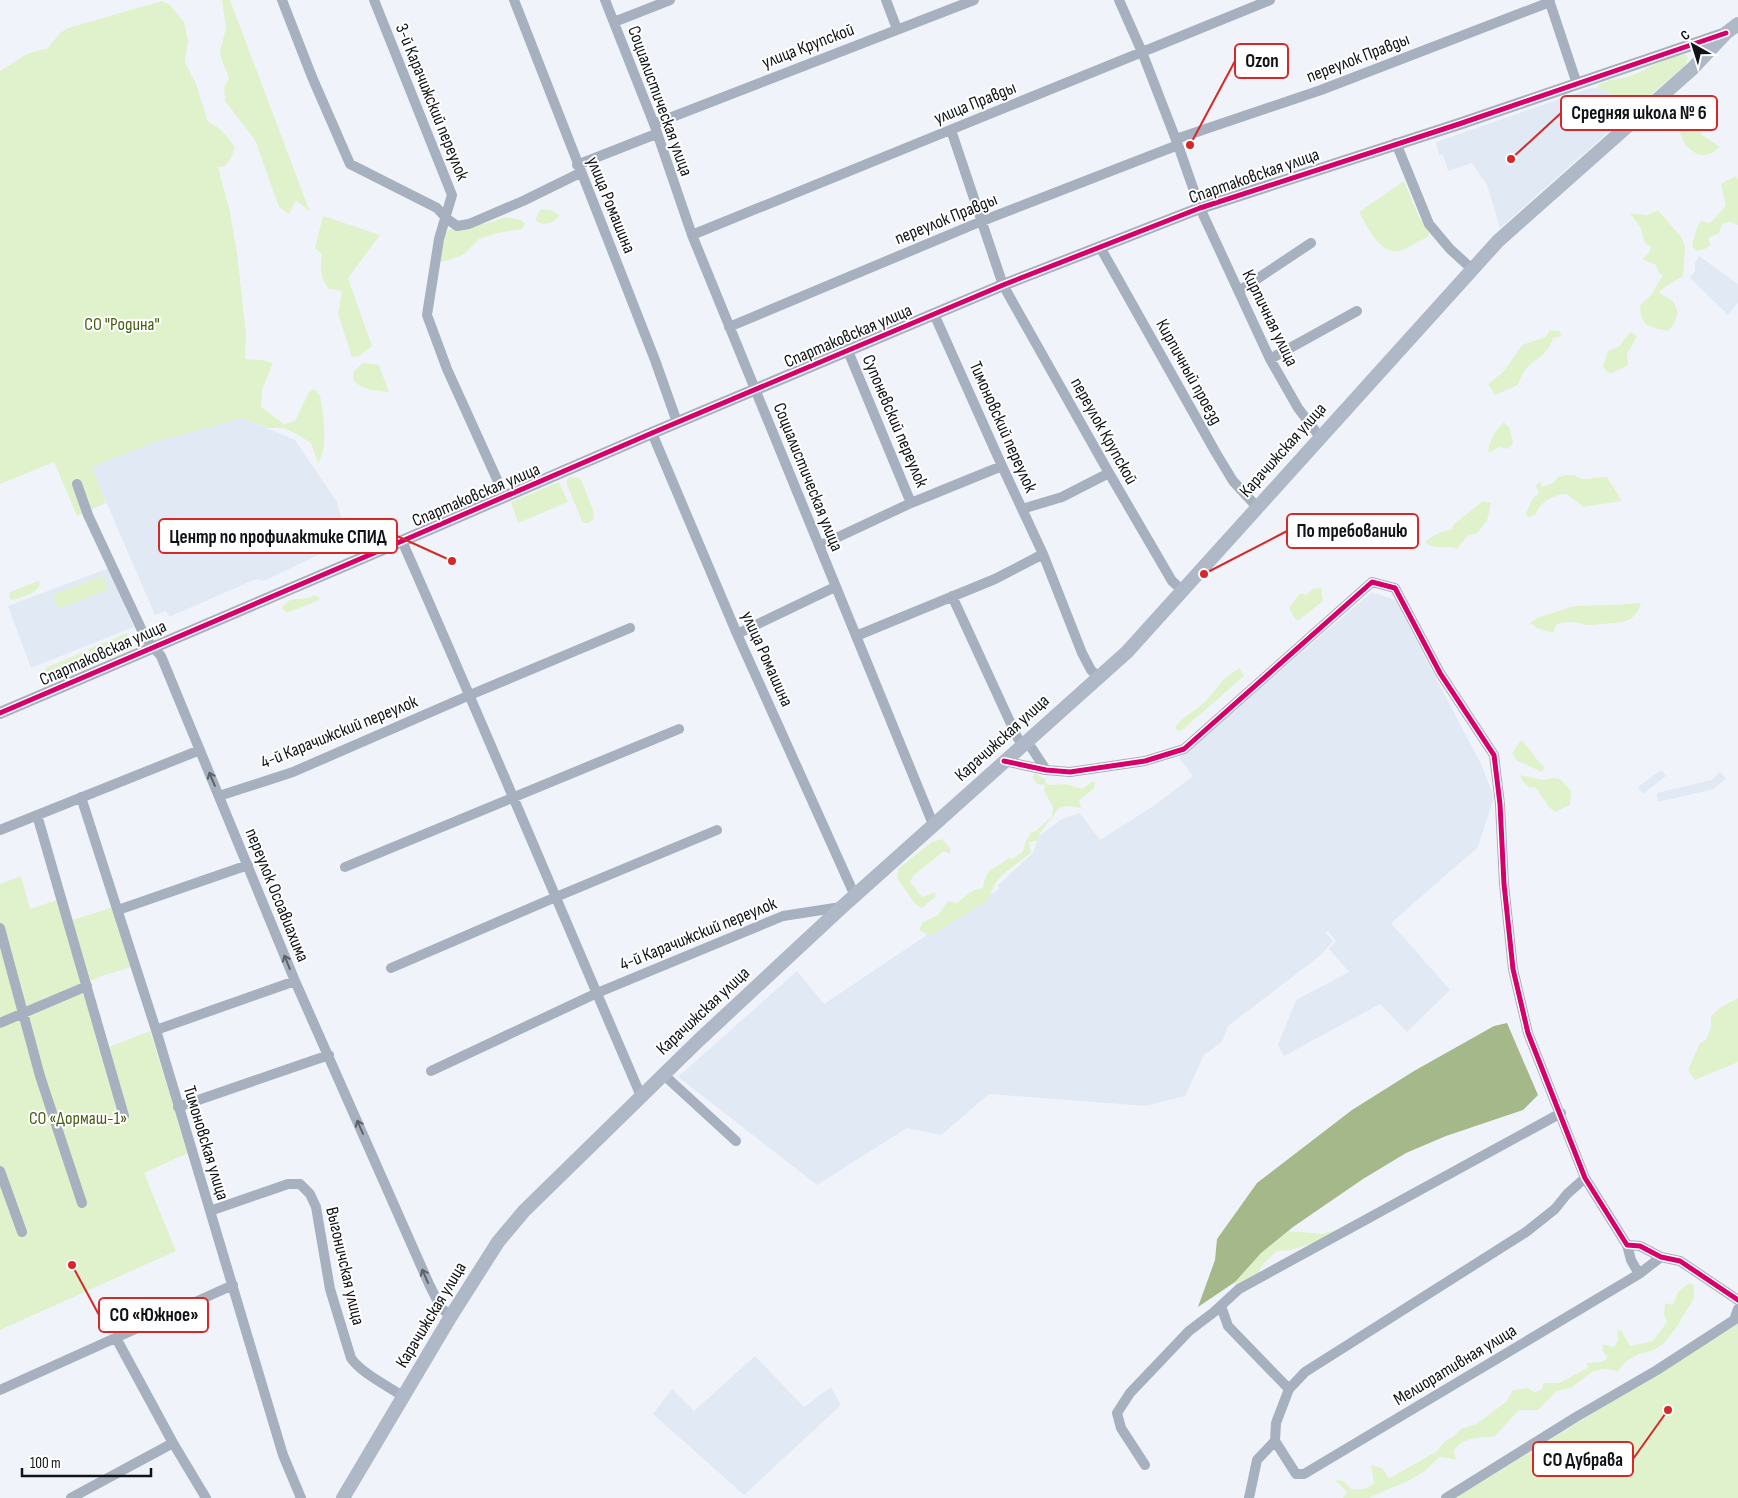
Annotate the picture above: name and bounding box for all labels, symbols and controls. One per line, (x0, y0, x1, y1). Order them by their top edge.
street label: улица Крупской (759, 19, 857, 73)
north arrow (1668, 20, 1718, 70)
street label: 3-й Карачижский переулок (391, 21, 473, 184)
street label: Социалистическая улица (623, 23, 697, 179)
text: С (1677, 26, 1693, 44)
street label: переулок Правды (1304, 29, 1412, 87)
callout: Ozon (1235, 44, 1288, 78)
text: Ozon (1245, 50, 1279, 73)
street label: улица Правды (931, 77, 1019, 129)
callout: Средняя школа № 6 (1561, 96, 1717, 130)
text: Средняя школа № 6 (1571, 102, 1707, 125)
street label: Спартаковская улица (1186, 144, 1322, 208)
street label: улица Ромашина (582, 154, 640, 256)
street label: переулок Правды (892, 189, 1000, 249)
street label: Кирпичная улица (1238, 266, 1302, 370)
street label: Спартаковская улица (781, 300, 915, 372)
park label: СО "Родина" (84, 314, 160, 335)
street label: Кирпичный проезд (1151, 316, 1227, 428)
street label: Супоневский переулок (858, 351, 933, 491)
street label: Тимоновский переулок (965, 358, 1041, 496)
street label: переулок Крупской (1066, 374, 1142, 488)
street label: Карачижская улица (1235, 398, 1331, 501)
street label: Социалистическая улица (769, 400, 847, 554)
street label: Спартаковская улица (409, 459, 543, 531)
callout: По требованию (1287, 514, 1418, 548)
callout: Центр по профилактике СПИД (159, 519, 397, 553)
text: По требованию (1297, 520, 1408, 543)
text: Центр по профилактике СПИД (169, 526, 387, 549)
street label: улица Ромашина (737, 608, 797, 710)
street label: Спартаковская улица (36, 616, 170, 690)
street label: Карачижская улица (951, 690, 1054, 786)
street label: 4-й Карачижский переулок (258, 691, 421, 773)
one-way arrow (207, 772, 217, 787)
street label: переулок Осоавиахима (241, 825, 313, 965)
street label: 4-й Карачижский переулок (617, 893, 780, 975)
one-way arrow (282, 955, 292, 970)
street label: Карачижская улица (652, 962, 754, 1059)
street label: Тимоновская улица (179, 1083, 233, 1203)
park label: СО «Дормаш-1» (29, 1108, 127, 1129)
one-way arrow (355, 1120, 365, 1135)
street label: Выгоничская улица (321, 1205, 369, 1327)
street label: Карачижская улица (391, 1258, 471, 1372)
one-way arrow (420, 1269, 430, 1284)
callout: СО «Южное» (99, 1298, 208, 1332)
text: СО «Южное» (110, 1304, 198, 1327)
street label: Мелиоративная улица (1390, 1320, 1520, 1410)
callout: СО Дубрава (1533, 1442, 1633, 1476)
scale bar (22, 1446, 151, 1478)
text: СО Дубрава (1543, 1449, 1623, 1472)
text: 100 m (30, 1454, 61, 1473)

